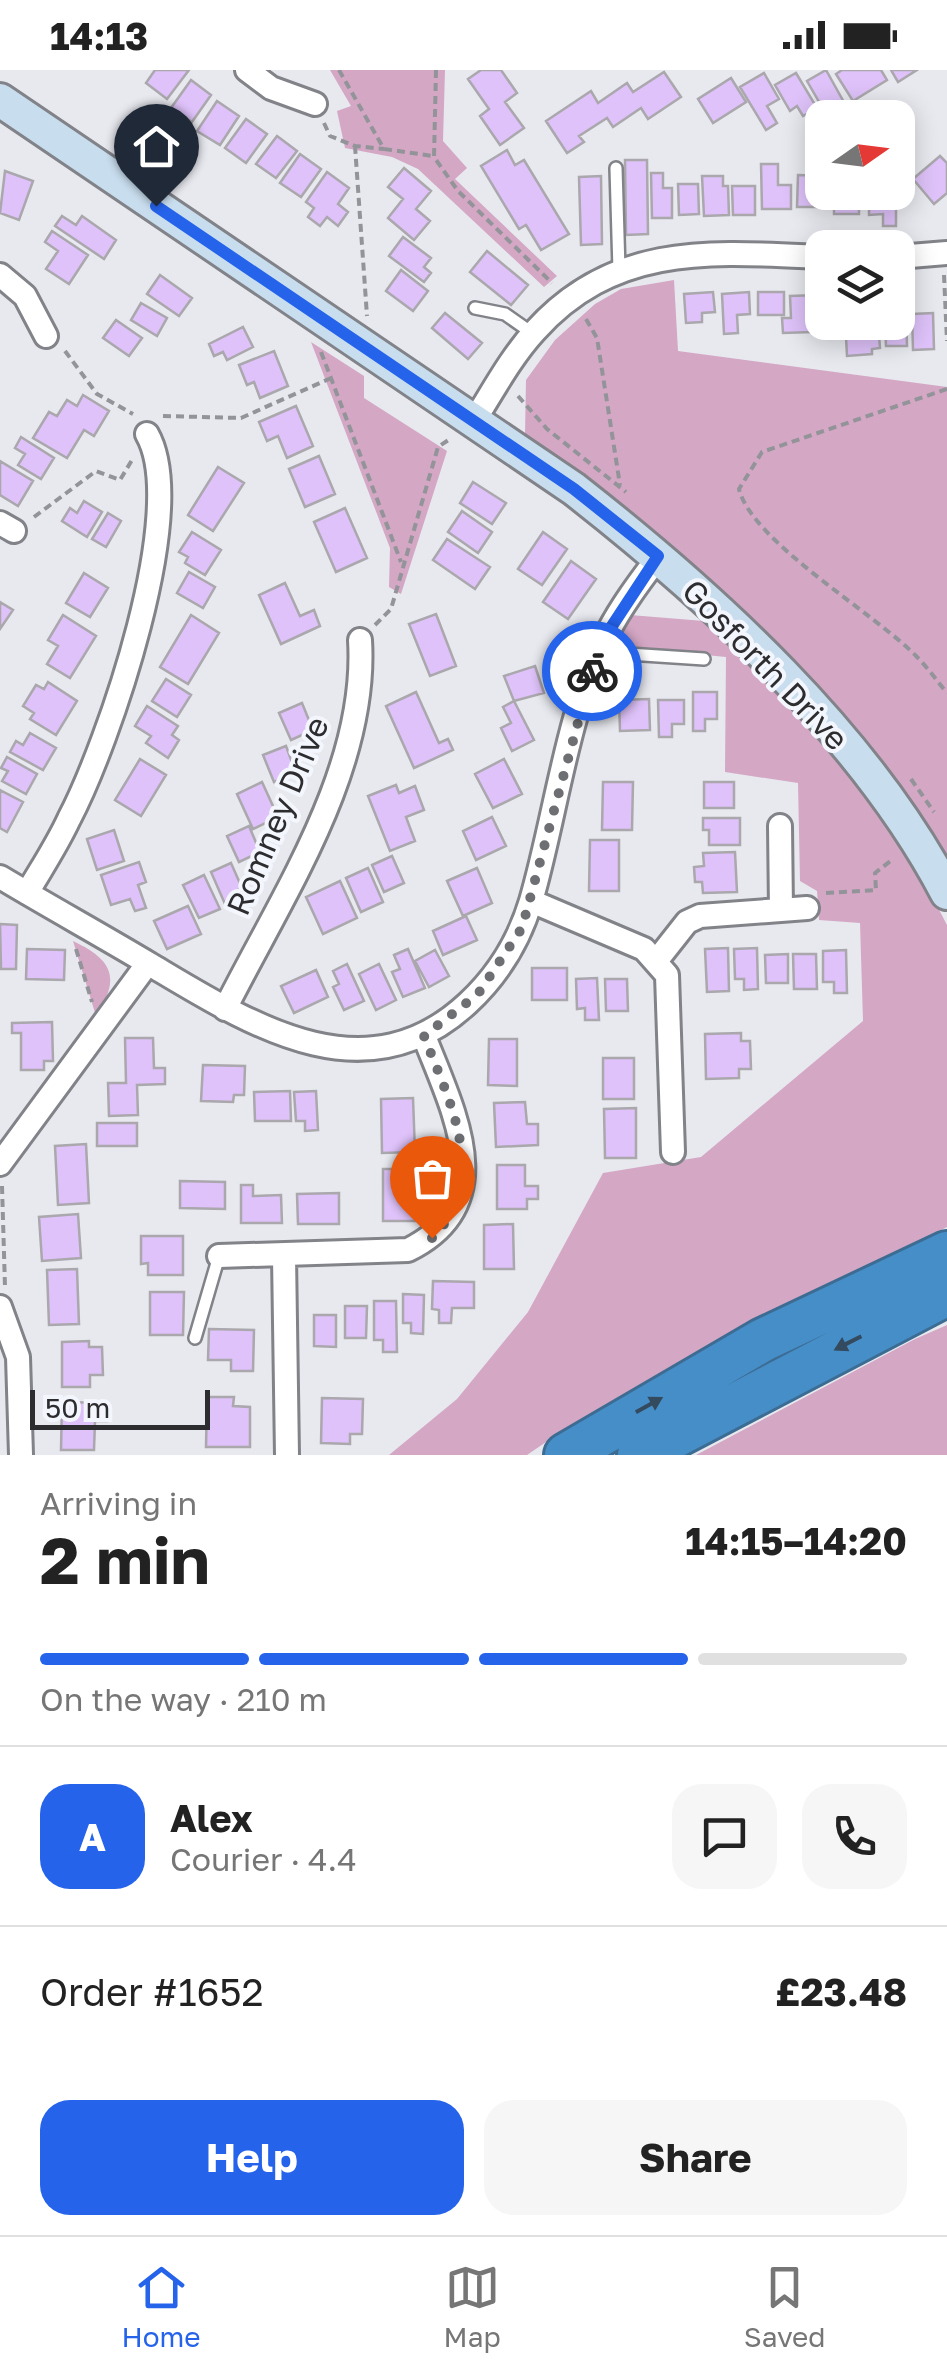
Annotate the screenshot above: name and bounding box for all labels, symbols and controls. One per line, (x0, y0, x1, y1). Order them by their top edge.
text: 14:13 (50, 13, 148, 58)
north arrow (805, 100, 915, 210)
map controls (805, 100, 915, 340)
pin (114, 104, 199, 207)
icon: home (129, 119, 184, 174)
button: layers (805, 230, 915, 340)
street label: Gosforth Drive (675, 571, 857, 757)
courier (542, 621, 642, 721)
icon: bike (565, 644, 620, 699)
street label: Romney Drive (218, 711, 336, 921)
pin (390, 1136, 475, 1239)
icon: bag (405, 1151, 460, 1206)
one-way arrow (834, 1334, 863, 1351)
scale bar (30, 1385, 210, 1430)
text: 50 m (45, 1391, 110, 1424)
one-way arrow (635, 1396, 663, 1414)
text: Arriving in (40, 1484, 197, 1522)
text: 14:15–14:20 (685, 1518, 907, 1563)
text: 2 min (40, 1520, 210, 1598)
text: On the way · 210 m (40, 1680, 327, 1718)
button: chat (672, 1784, 777, 1889)
button: phone (802, 1784, 907, 1889)
text: Alex (170, 1795, 253, 1840)
text: A (79, 1814, 106, 1859)
text: Courier · 4.4 (170, 1840, 357, 1878)
text: Order #1652 (40, 1969, 264, 2014)
text: £23.48 (775, 1969, 907, 2014)
button: Help (40, 2100, 464, 2215)
button: Share (484, 2100, 907, 2215)
tab: Home (122, 2260, 201, 2353)
tab: Map (444, 2260, 501, 2353)
tab: Saved (744, 2260, 826, 2353)

